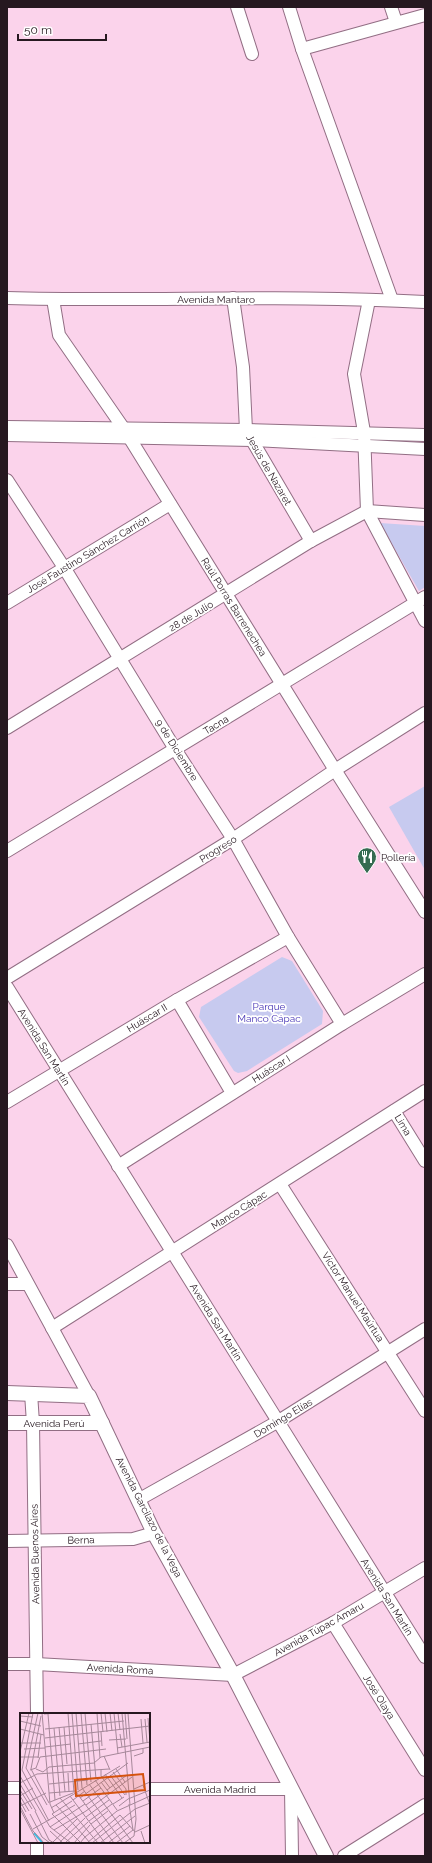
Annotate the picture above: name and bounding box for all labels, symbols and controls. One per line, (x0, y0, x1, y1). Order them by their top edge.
scale bar (18, 16, 106, 42)
text: 50 m (24, 23, 52, 37)
street label: Avenida Mantaro (177, 294, 255, 305)
street label: Jesús de Nazaret (244, 433, 294, 508)
street label: José Faustino Sánchez Carrión (25, 513, 151, 595)
street label: Raúl Porras Barrenechea (199, 556, 269, 658)
street label: 28 de Julio (167, 598, 215, 633)
street label: Tacna (201, 713, 231, 737)
street label: 9 de Diciembre (154, 717, 200, 783)
street label: Progreso (197, 833, 239, 865)
restaurant icon: Pollería (356, 846, 378, 874)
place label: Pollería (381, 852, 416, 863)
park label: Parque Manco Cápac (237, 1001, 301, 1024)
street label: Huáscar II (125, 1002, 169, 1034)
street label: Avenida San Martín (16, 1007, 72, 1088)
street label: Huáscar I (250, 1053, 292, 1085)
street label: Lima (392, 1112, 414, 1138)
street label: Manco Cápac (209, 1188, 269, 1231)
street label: Víctor Manuel Maúrtua (320, 1250, 386, 1344)
street label: Avenida San Martín (188, 1282, 244, 1363)
street label: Domingo Elías (252, 1396, 314, 1440)
street label: Avenida Perú (23, 1418, 85, 1429)
street label: Avenida Garcilazo de la Vega (114, 1455, 184, 1579)
street label: Avenida Buenos Aires (29, 1504, 41, 1604)
street label: Berna (67, 1534, 95, 1546)
street label: Avenida San Martín (359, 1557, 415, 1638)
street label: Avenida Túpac Amaru (272, 1600, 366, 1658)
street label: Avenida Roma (86, 1662, 154, 1676)
street label: José Olaya (361, 1673, 397, 1721)
inset map (20, 1713, 150, 1843)
street label: Avenida Madrid (184, 1784, 256, 1795)

